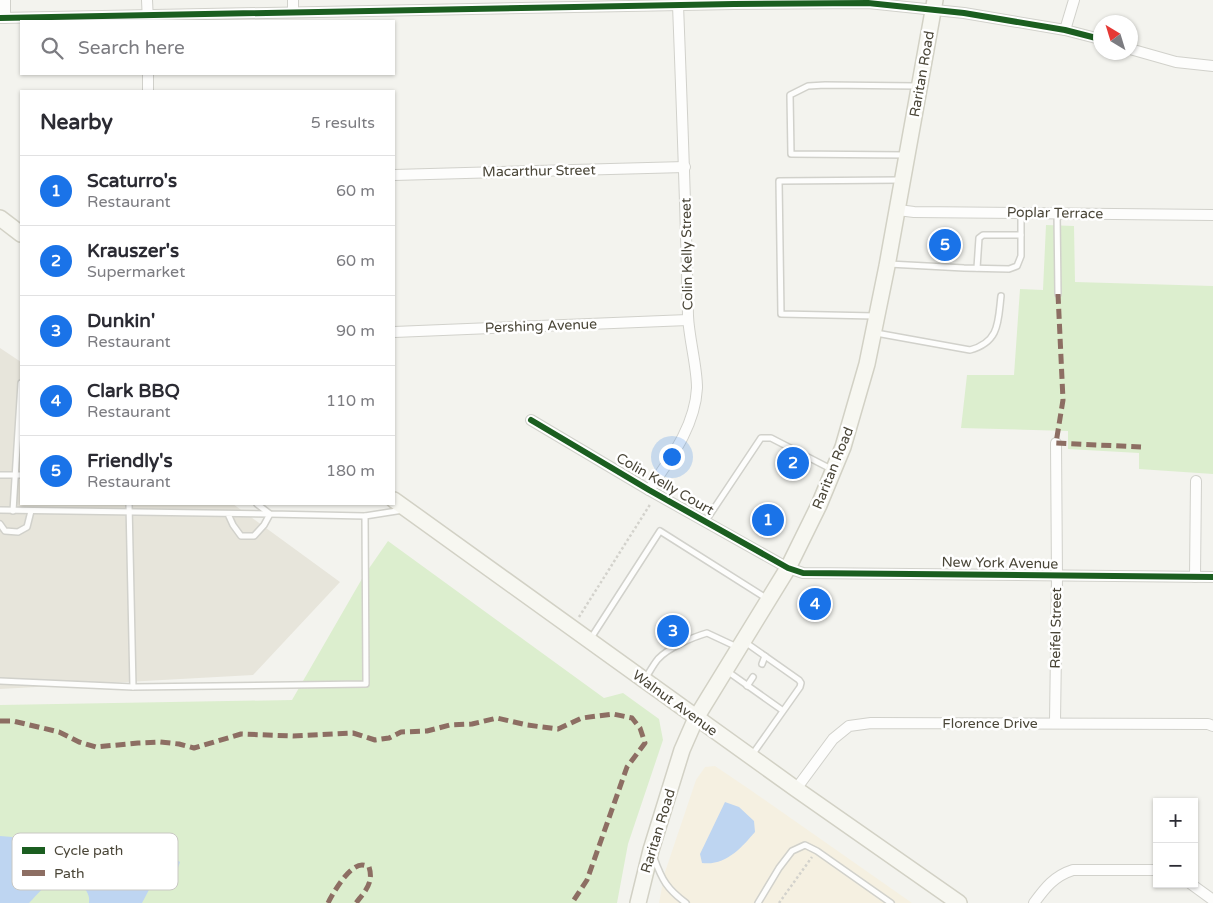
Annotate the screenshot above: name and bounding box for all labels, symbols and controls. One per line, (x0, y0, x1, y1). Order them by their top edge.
north arrow (1093, 15, 1138, 60)
search box (20, 20, 395, 75)
street label: Raritan Road (906, 30, 938, 118)
icon: search (38, 34, 66, 62)
text: Search here (78, 37, 185, 59)
text: Nearby (40, 110, 113, 135)
text: 5 results (311, 113, 375, 133)
street label: Macarthur Street (482, 162, 597, 180)
text: Scaturro's (87, 170, 177, 192)
text: 1 (51, 181, 61, 201)
text: 60 m (336, 181, 375, 201)
text: Restaurant (87, 192, 171, 212)
street label: Colin Kelly Street (678, 197, 696, 310)
street label: Poplar Terrace (1007, 204, 1103, 222)
pin: 5 (929, 226, 961, 264)
text: Krauszer's (87, 240, 179, 262)
text: 2 (51, 251, 61, 271)
text: 60 m (336, 251, 375, 271)
text: Supermarket (87, 262, 185, 282)
text: Dunkin' (87, 310, 155, 332)
street label: Pershing Avenue (485, 316, 598, 336)
text: 3 (51, 321, 61, 341)
text: 90 m (336, 321, 375, 341)
text: Restaurant (87, 332, 171, 352)
text: Clark BBQ (87, 380, 180, 402)
text: 4 (51, 391, 61, 411)
text: 110 m (326, 391, 375, 411)
text: Restaurant (87, 402, 171, 422)
street label: Raritan Road (809, 424, 857, 512)
your location (659, 444, 685, 470)
pin: 2 (777, 444, 809, 482)
street label: Colin Kelly Court (613, 449, 717, 519)
text: Friendly's (87, 450, 173, 472)
text: 5 (51, 461, 61, 481)
text: 180 m (326, 461, 375, 481)
text: Restaurant (87, 472, 171, 492)
pin: 1 (752, 501, 784, 539)
street label: New York Avenue (941, 553, 1059, 573)
pin: 4 (799, 585, 831, 623)
street label: Reifel Street (1047, 587, 1065, 669)
pin: 3 (657, 612, 689, 650)
street label: Walnut Avenue (629, 666, 721, 740)
street label: Florence Drive (942, 715, 1038, 732)
street label: Raritan Road (637, 787, 679, 875)
map controls (1153, 798, 1198, 888)
button: + (1153, 798, 1198, 843)
legend (12, 833, 178, 890)
text: Cycle path (54, 842, 123, 859)
button: − (1153, 843, 1198, 888)
text: Path (54, 865, 85, 882)

